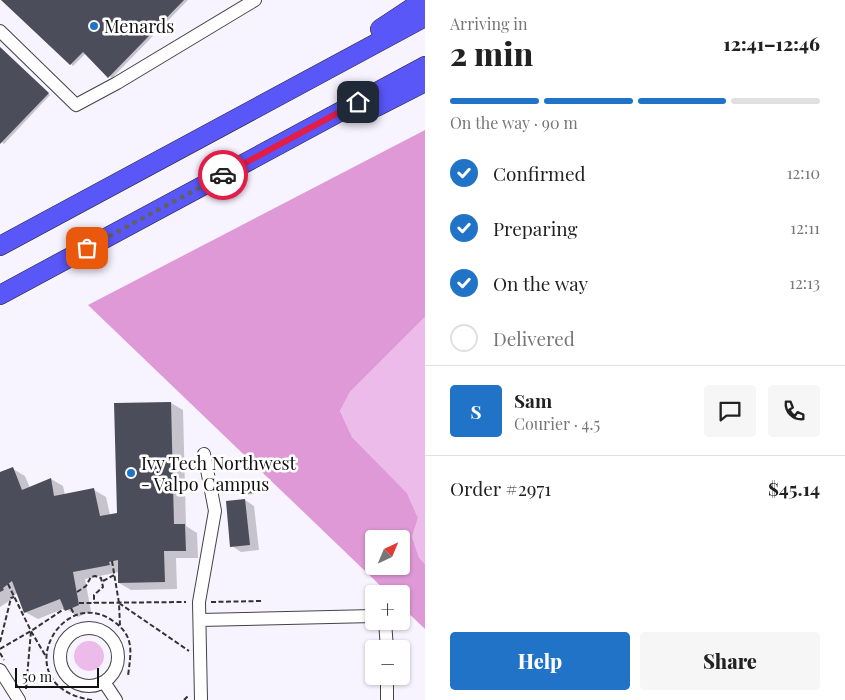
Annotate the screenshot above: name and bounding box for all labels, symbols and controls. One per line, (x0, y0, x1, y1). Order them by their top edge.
text: Arriving in (450, 13, 528, 34)
place label: Menards (104, 14, 174, 38)
marker: Menards (88, 20, 100, 32)
text: 12:41–12:46 (723, 30, 820, 56)
text: 2 min (450, 31, 533, 74)
pin (337, 81, 379, 123)
icon: home (344, 88, 372, 116)
text: On the way · 90 m (450, 112, 578, 133)
courier (198, 150, 248, 200)
icon: check (450, 159, 478, 187)
text: Confirmed (493, 160, 586, 186)
icon: car (209, 161, 237, 189)
text: 12:10 (787, 162, 820, 183)
icon: check (450, 214, 478, 242)
text: Preparing (493, 215, 578, 241)
text: 12:11 (790, 217, 820, 238)
pin (66, 227, 108, 269)
icon: bag (73, 234, 101, 262)
icon: check (450, 269, 478, 297)
text: On the way (493, 270, 588, 296)
text: 12:13 (789, 272, 820, 293)
text: Delivered (493, 325, 575, 351)
button: chat (704, 385, 756, 437)
button: phone (768, 385, 820, 437)
text: Sam (514, 387, 552, 413)
text: S (470, 398, 482, 424)
text: Courier · 4.5 (514, 413, 600, 434)
place label: Ivy Tech Northwest - Valpo Campus (141, 451, 297, 496)
marker: Ivy Tech Northwest - Valpo Campus (125, 467, 137, 479)
text: Order #2971 (450, 475, 551, 501)
text: $45.14 (768, 475, 820, 501)
north arrow (365, 530, 410, 575)
map controls (365, 530, 410, 685)
button: + (365, 585, 410, 630)
button: Help (450, 632, 630, 690)
button: Share (640, 632, 820, 690)
button: − (365, 640, 410, 685)
scale bar (15, 665, 99, 688)
text: 50 m (22, 667, 52, 686)

